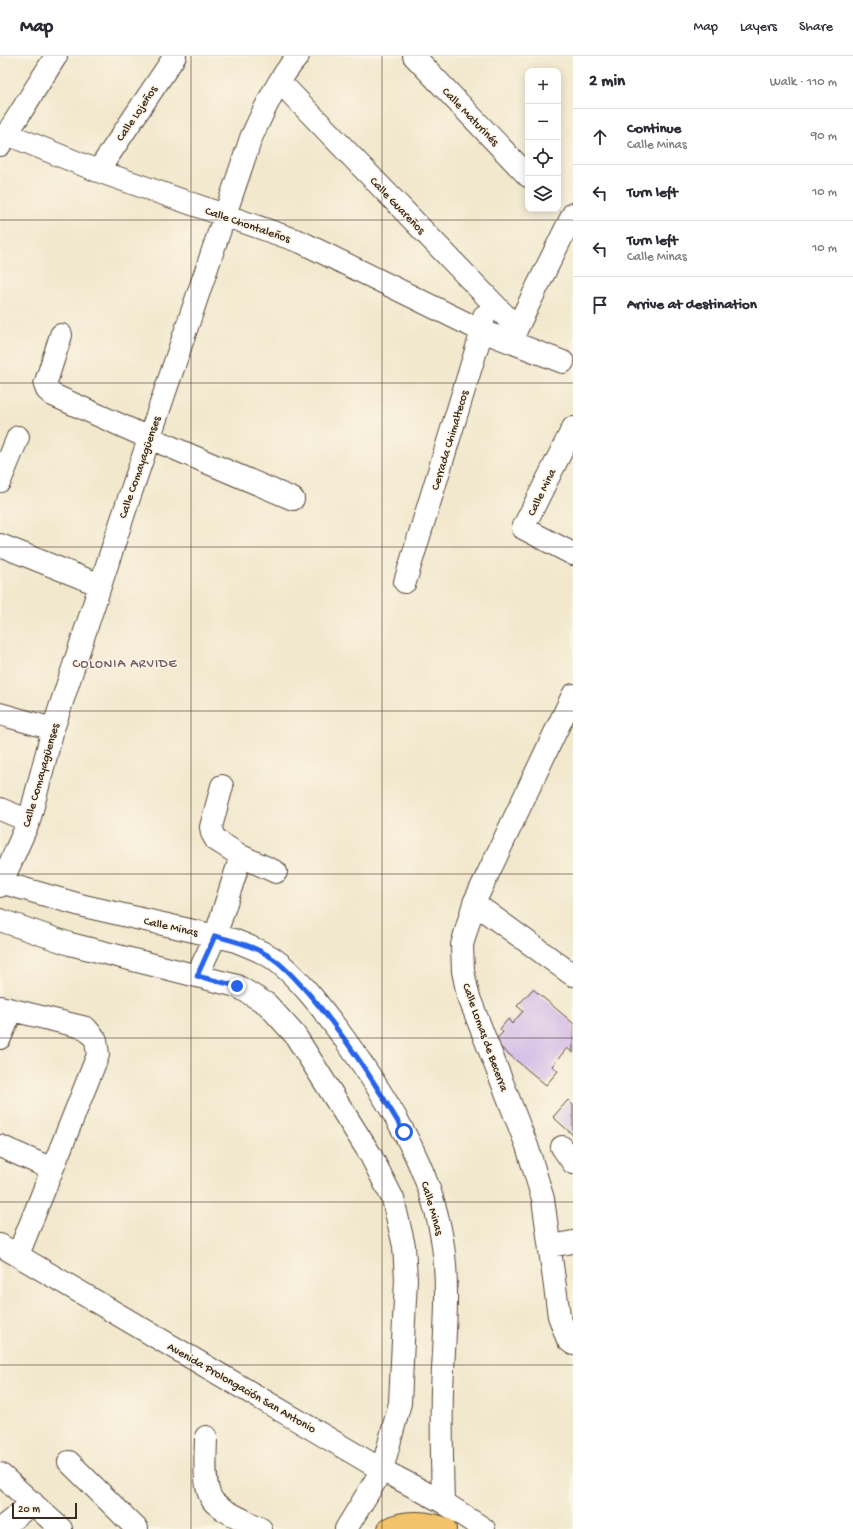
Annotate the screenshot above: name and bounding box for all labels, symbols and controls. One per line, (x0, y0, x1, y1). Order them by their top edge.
text: Map (20, 16, 53, 39)
text: Map (694, 19, 718, 36)
text: Layers (740, 19, 777, 36)
text: Share (799, 19, 833, 36)
map controls (525, 68, 561, 212)
button: + (525, 68, 561, 104)
text: 2 min (589, 72, 625, 92)
text: Walk · 110 m (770, 75, 837, 90)
street label: Calle Lojeños (114, 83, 162, 145)
street label: Calle Maturinés (438, 85, 501, 150)
button: − (525, 104, 561, 140)
text: Continue (627, 120, 681, 138)
icon: ahead (589, 126, 611, 148)
text: 90 m (811, 129, 837, 144)
text: Calle Minas (627, 138, 687, 153)
button: locate (525, 140, 561, 176)
street label: Calle Guareños (366, 175, 428, 238)
button: layers (525, 176, 561, 212)
icon: left (589, 182, 611, 204)
text: Turn left (627, 184, 678, 202)
text: 10 m (812, 185, 837, 200)
street label: Calle Chontaleños (203, 205, 292, 247)
text: Turn left (627, 232, 678, 250)
icon: left (589, 238, 611, 260)
text: 10 m (812, 241, 837, 256)
text: Calle Minas (627, 250, 687, 265)
icon: arrive (589, 294, 611, 316)
text: Arrive at destination (627, 296, 757, 314)
street label: Cerrada Chimaltecos (429, 388, 473, 492)
street label: Calle Comayagüenses (117, 414, 165, 521)
street label: Calle Mina (525, 467, 560, 519)
district label: COLONIA ARVIDE (72, 657, 178, 672)
street label: Calle Comayagüenses (20, 721, 64, 829)
street label: Calle Minas (142, 915, 200, 941)
route end (228, 977, 246, 995)
street label: Calle Lomas de Becerra (458, 982, 510, 1094)
route start (395, 1123, 413, 1141)
street label: Calle Minas (417, 1180, 446, 1238)
street label: Avenida Prolongación San Antonio (164, 1340, 318, 1437)
scale bar (12, 1501, 77, 1520)
text: 20 m (18, 1504, 40, 1516)

